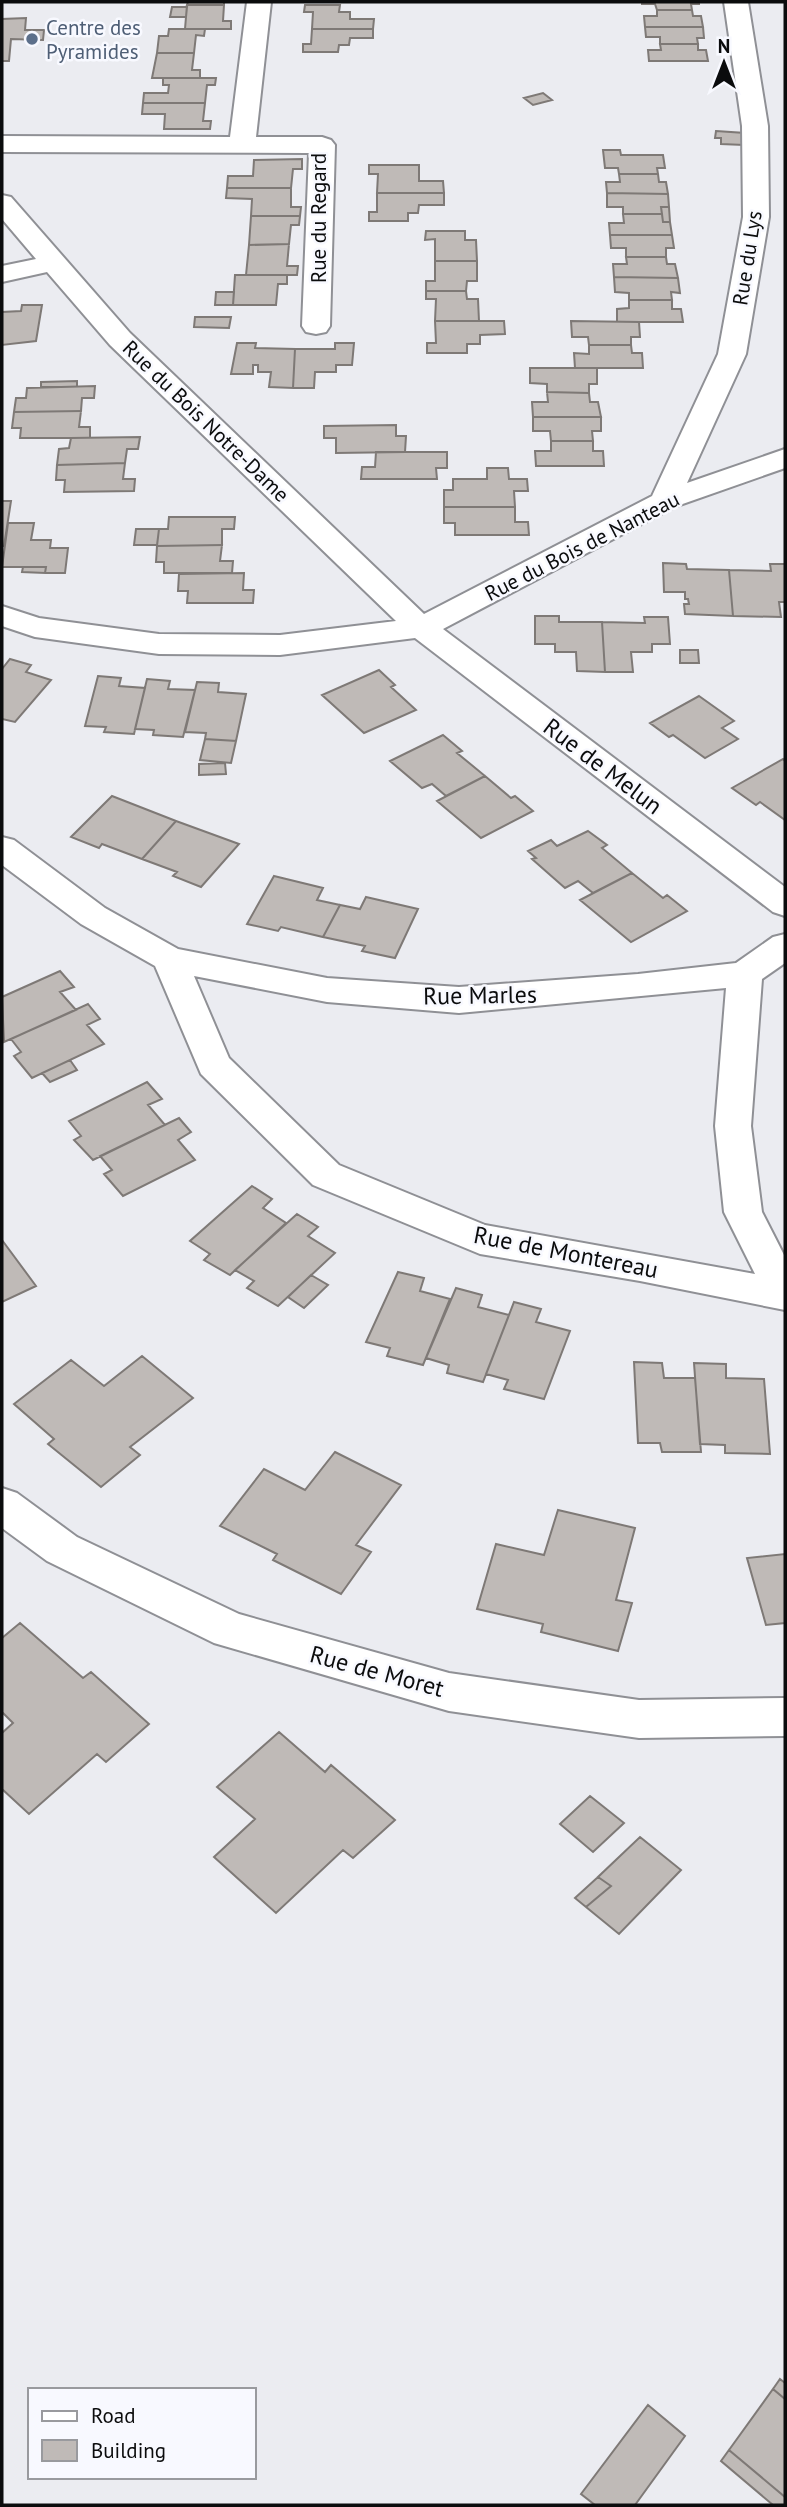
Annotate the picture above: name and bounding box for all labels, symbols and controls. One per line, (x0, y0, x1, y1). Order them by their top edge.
place label: Centre des Pyramides (46, 14, 141, 65)
north arrow (689, 28, 759, 98)
marker: Centre des Pyramides (24, 31, 40, 47)
text: N (718, 34, 730, 58)
street label: Rue du Regard (305, 153, 332, 283)
street label: Rue du Lys (726, 209, 768, 307)
street label: Rue du Bois Notre-Dame (117, 334, 295, 508)
street label: Rue du Bois de Nanteau (480, 485, 684, 607)
street label: Rue de Melun (537, 711, 669, 821)
street label: Rue Marles (423, 979, 537, 1011)
street label: Rue de Montereau (471, 1219, 661, 1285)
street label: Rue de Moret (307, 1638, 447, 1704)
legend (28, 2388, 256, 2479)
text: Road (91, 2402, 135, 2429)
text: Building (91, 2437, 166, 2464)

